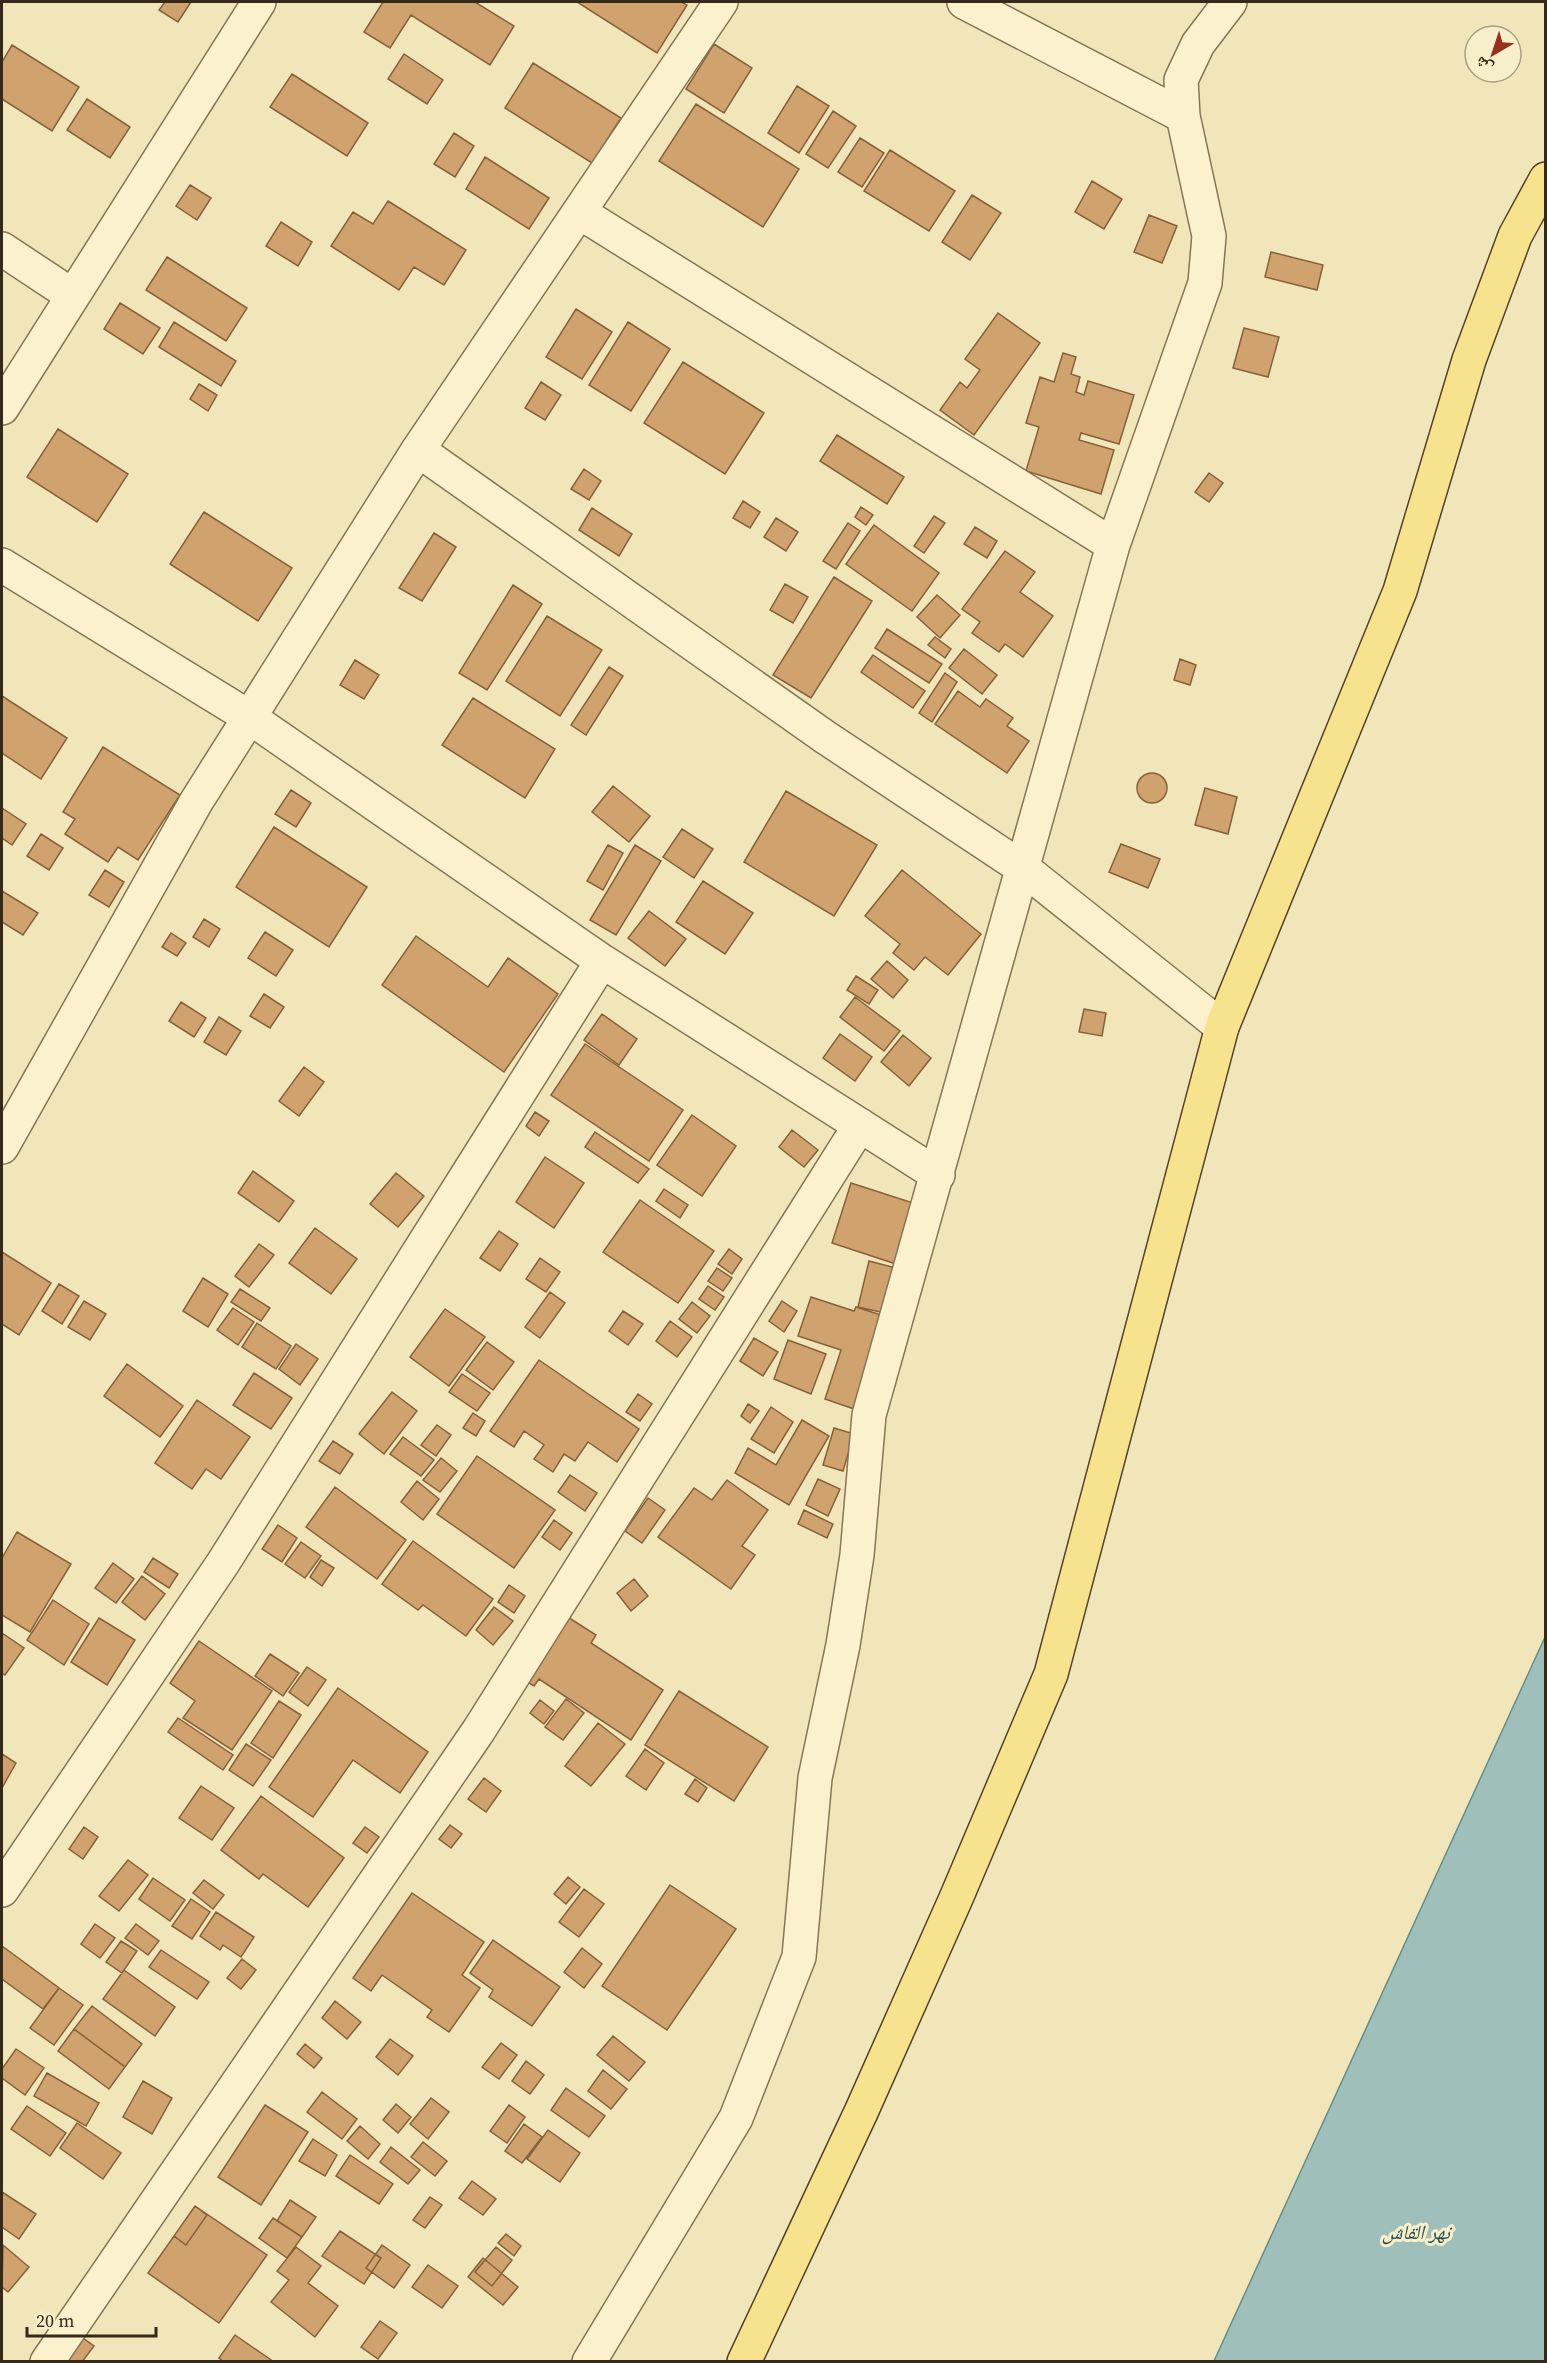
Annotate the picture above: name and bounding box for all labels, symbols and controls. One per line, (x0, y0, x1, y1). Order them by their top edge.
north arrow (1463, 24, 1523, 84)
text: ش (1470, 52, 1497, 80)
water label: نهر القاش (1382, 2218, 1453, 2246)
scale bar (27, 2300, 156, 2338)
text: 20 m (36, 2308, 74, 2333)

